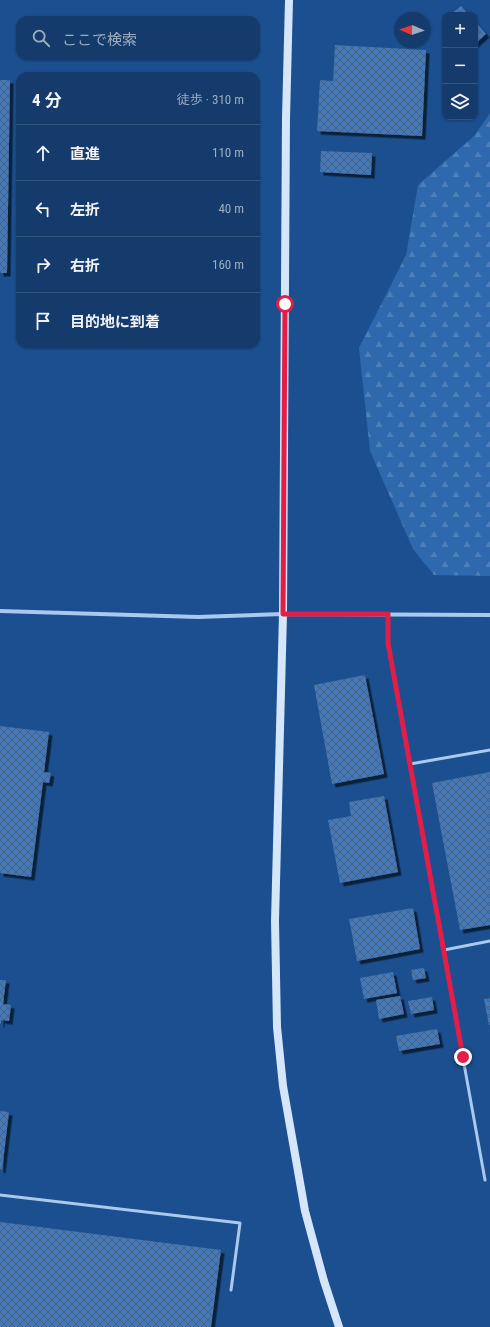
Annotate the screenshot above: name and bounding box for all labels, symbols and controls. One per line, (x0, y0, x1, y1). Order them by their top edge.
north arrow (394, 12, 430, 48)
map controls (442, 12, 478, 120)
button: + (442, 12, 478, 48)
search box (16, 16, 260, 60)
icon: search (30, 27, 52, 49)
text: ここで検索 (62, 31, 137, 49)
button: − (442, 48, 478, 84)
button: layers (442, 84, 478, 120)
text: 4 分 (32, 90, 62, 110)
text: 徒歩 · 310 m (177, 92, 244, 107)
icon: ahead (32, 142, 54, 164)
text: 直進 (70, 145, 100, 163)
text: 110 m (212, 145, 244, 160)
icon: left (32, 198, 54, 220)
text: 左折 (70, 201, 100, 219)
text: 40 m (218, 201, 244, 216)
icon: right (32, 254, 54, 276)
text: 右折 (70, 257, 100, 275)
text: 160 m (212, 257, 244, 272)
route start (276, 295, 294, 313)
icon: arrive (32, 310, 54, 332)
text: 目的地に到着 (70, 313, 160, 331)
route end (454, 1048, 472, 1066)

